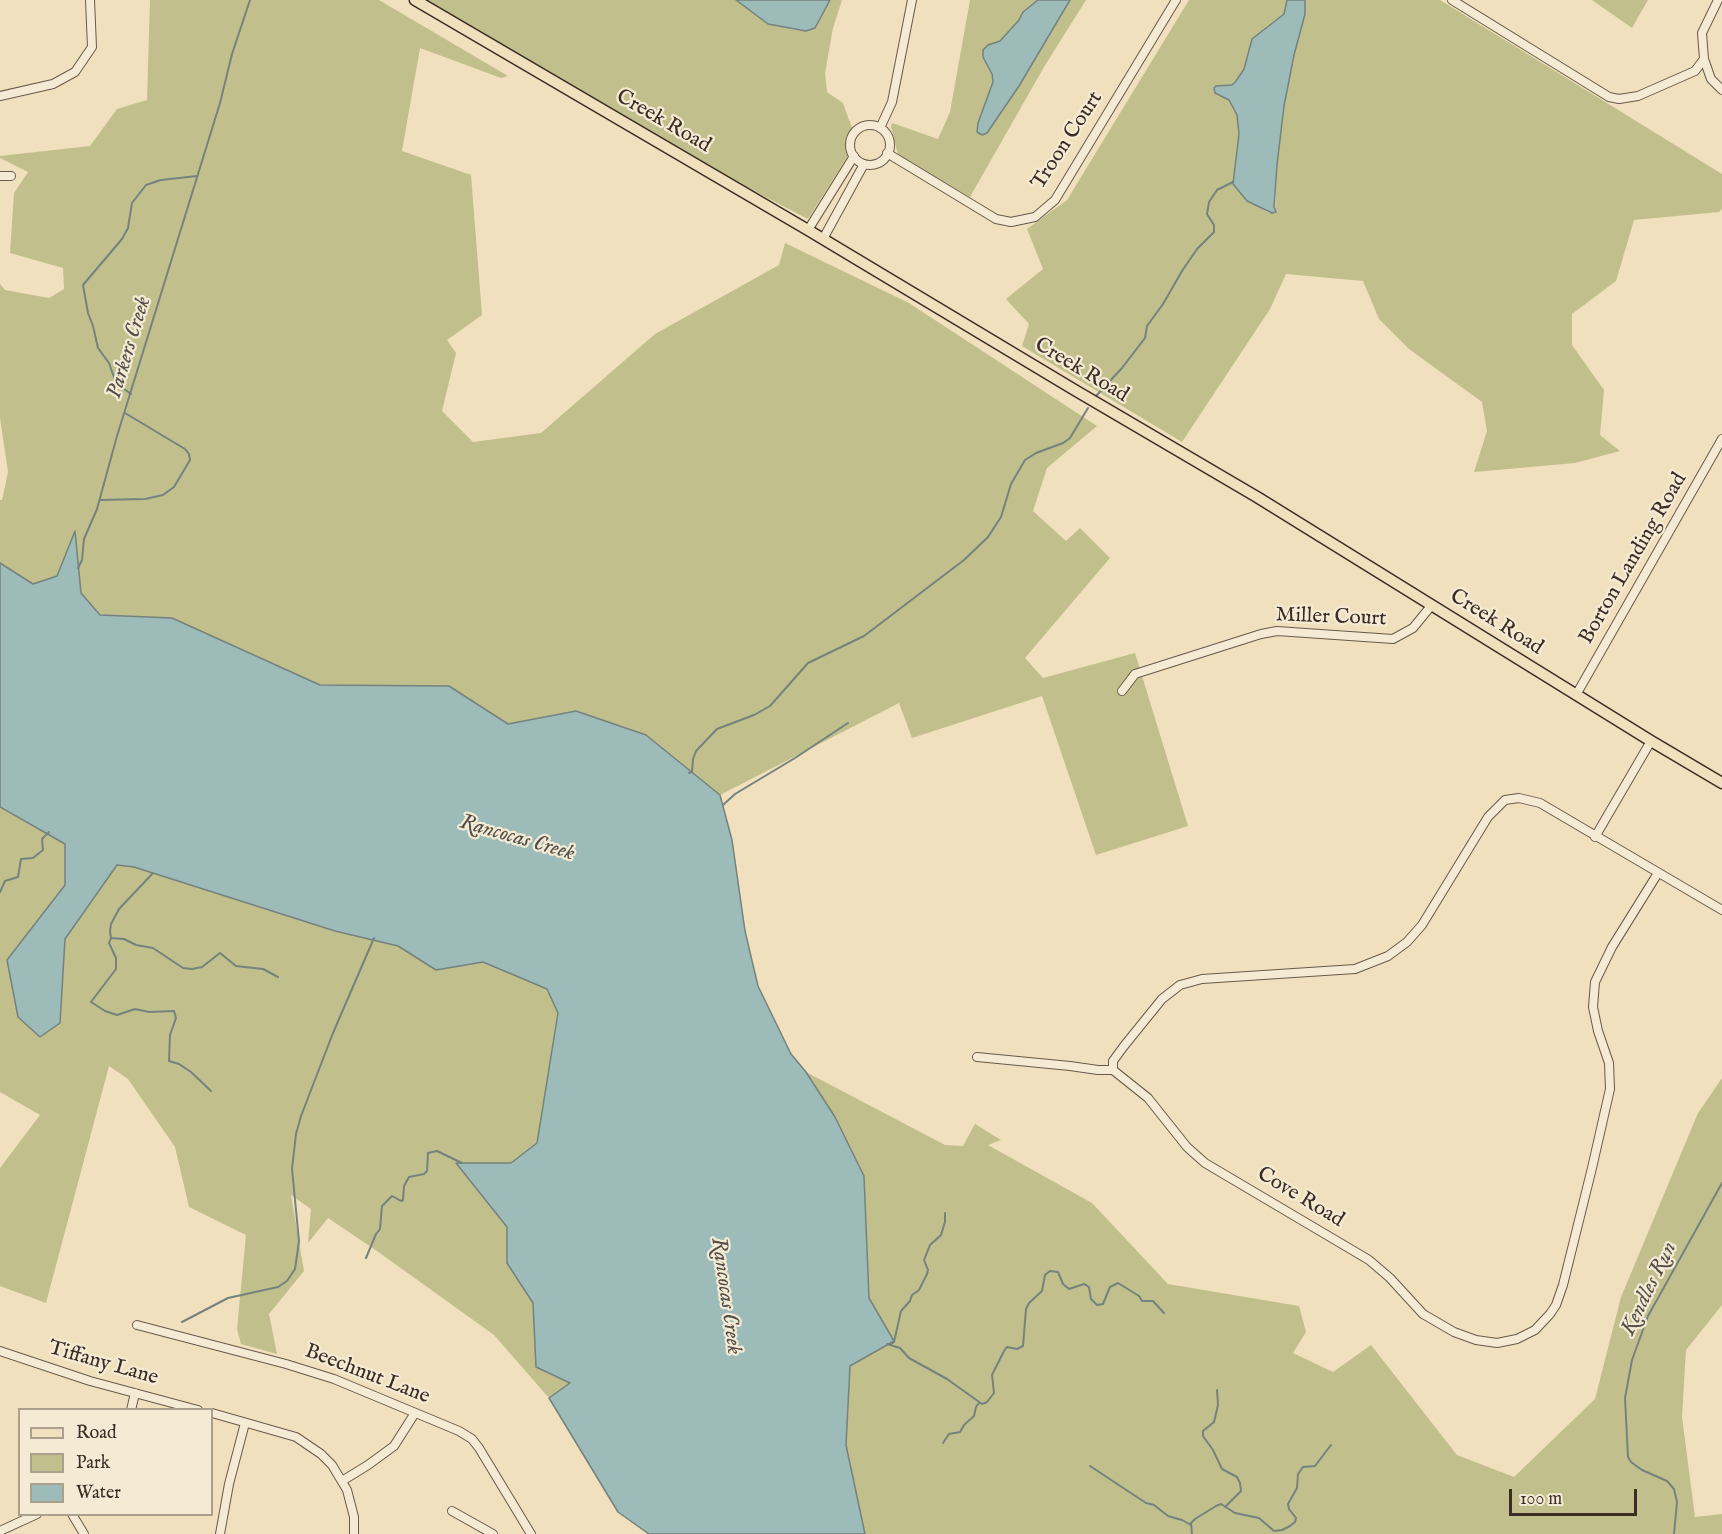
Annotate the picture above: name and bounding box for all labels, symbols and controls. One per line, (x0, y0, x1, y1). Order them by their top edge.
street label: Creek Road (611, 85, 715, 159)
street label: Troon Court (1027, 87, 1109, 195)
water label: Parkers Creek (102, 294, 158, 402)
street label: Creek Road (1029, 333, 1133, 409)
street label: Borton Landing Road (1575, 469, 1693, 649)
street label: Creek Road (1445, 584, 1547, 662)
street label: Miller Court (1275, 603, 1387, 633)
water label: Rancocas Creek (457, 810, 577, 868)
street label: Cove Road (1252, 1162, 1348, 1234)
water label: Rancocas Creek (704, 1236, 746, 1356)
water label: Kendles Run (1616, 1238, 1684, 1340)
street label: Tiffany Lane (45, 1336, 161, 1392)
street label: Beechnut Lane (301, 1340, 433, 1410)
legend (18, 1408, 213, 1516)
text: Road (76, 1422, 117, 1445)
text: Park (76, 1452, 110, 1475)
scale bar (1512, 1477, 1640, 1515)
text: Water (76, 1482, 121, 1505)
text: 100 m (1520, 1488, 1562, 1511)

